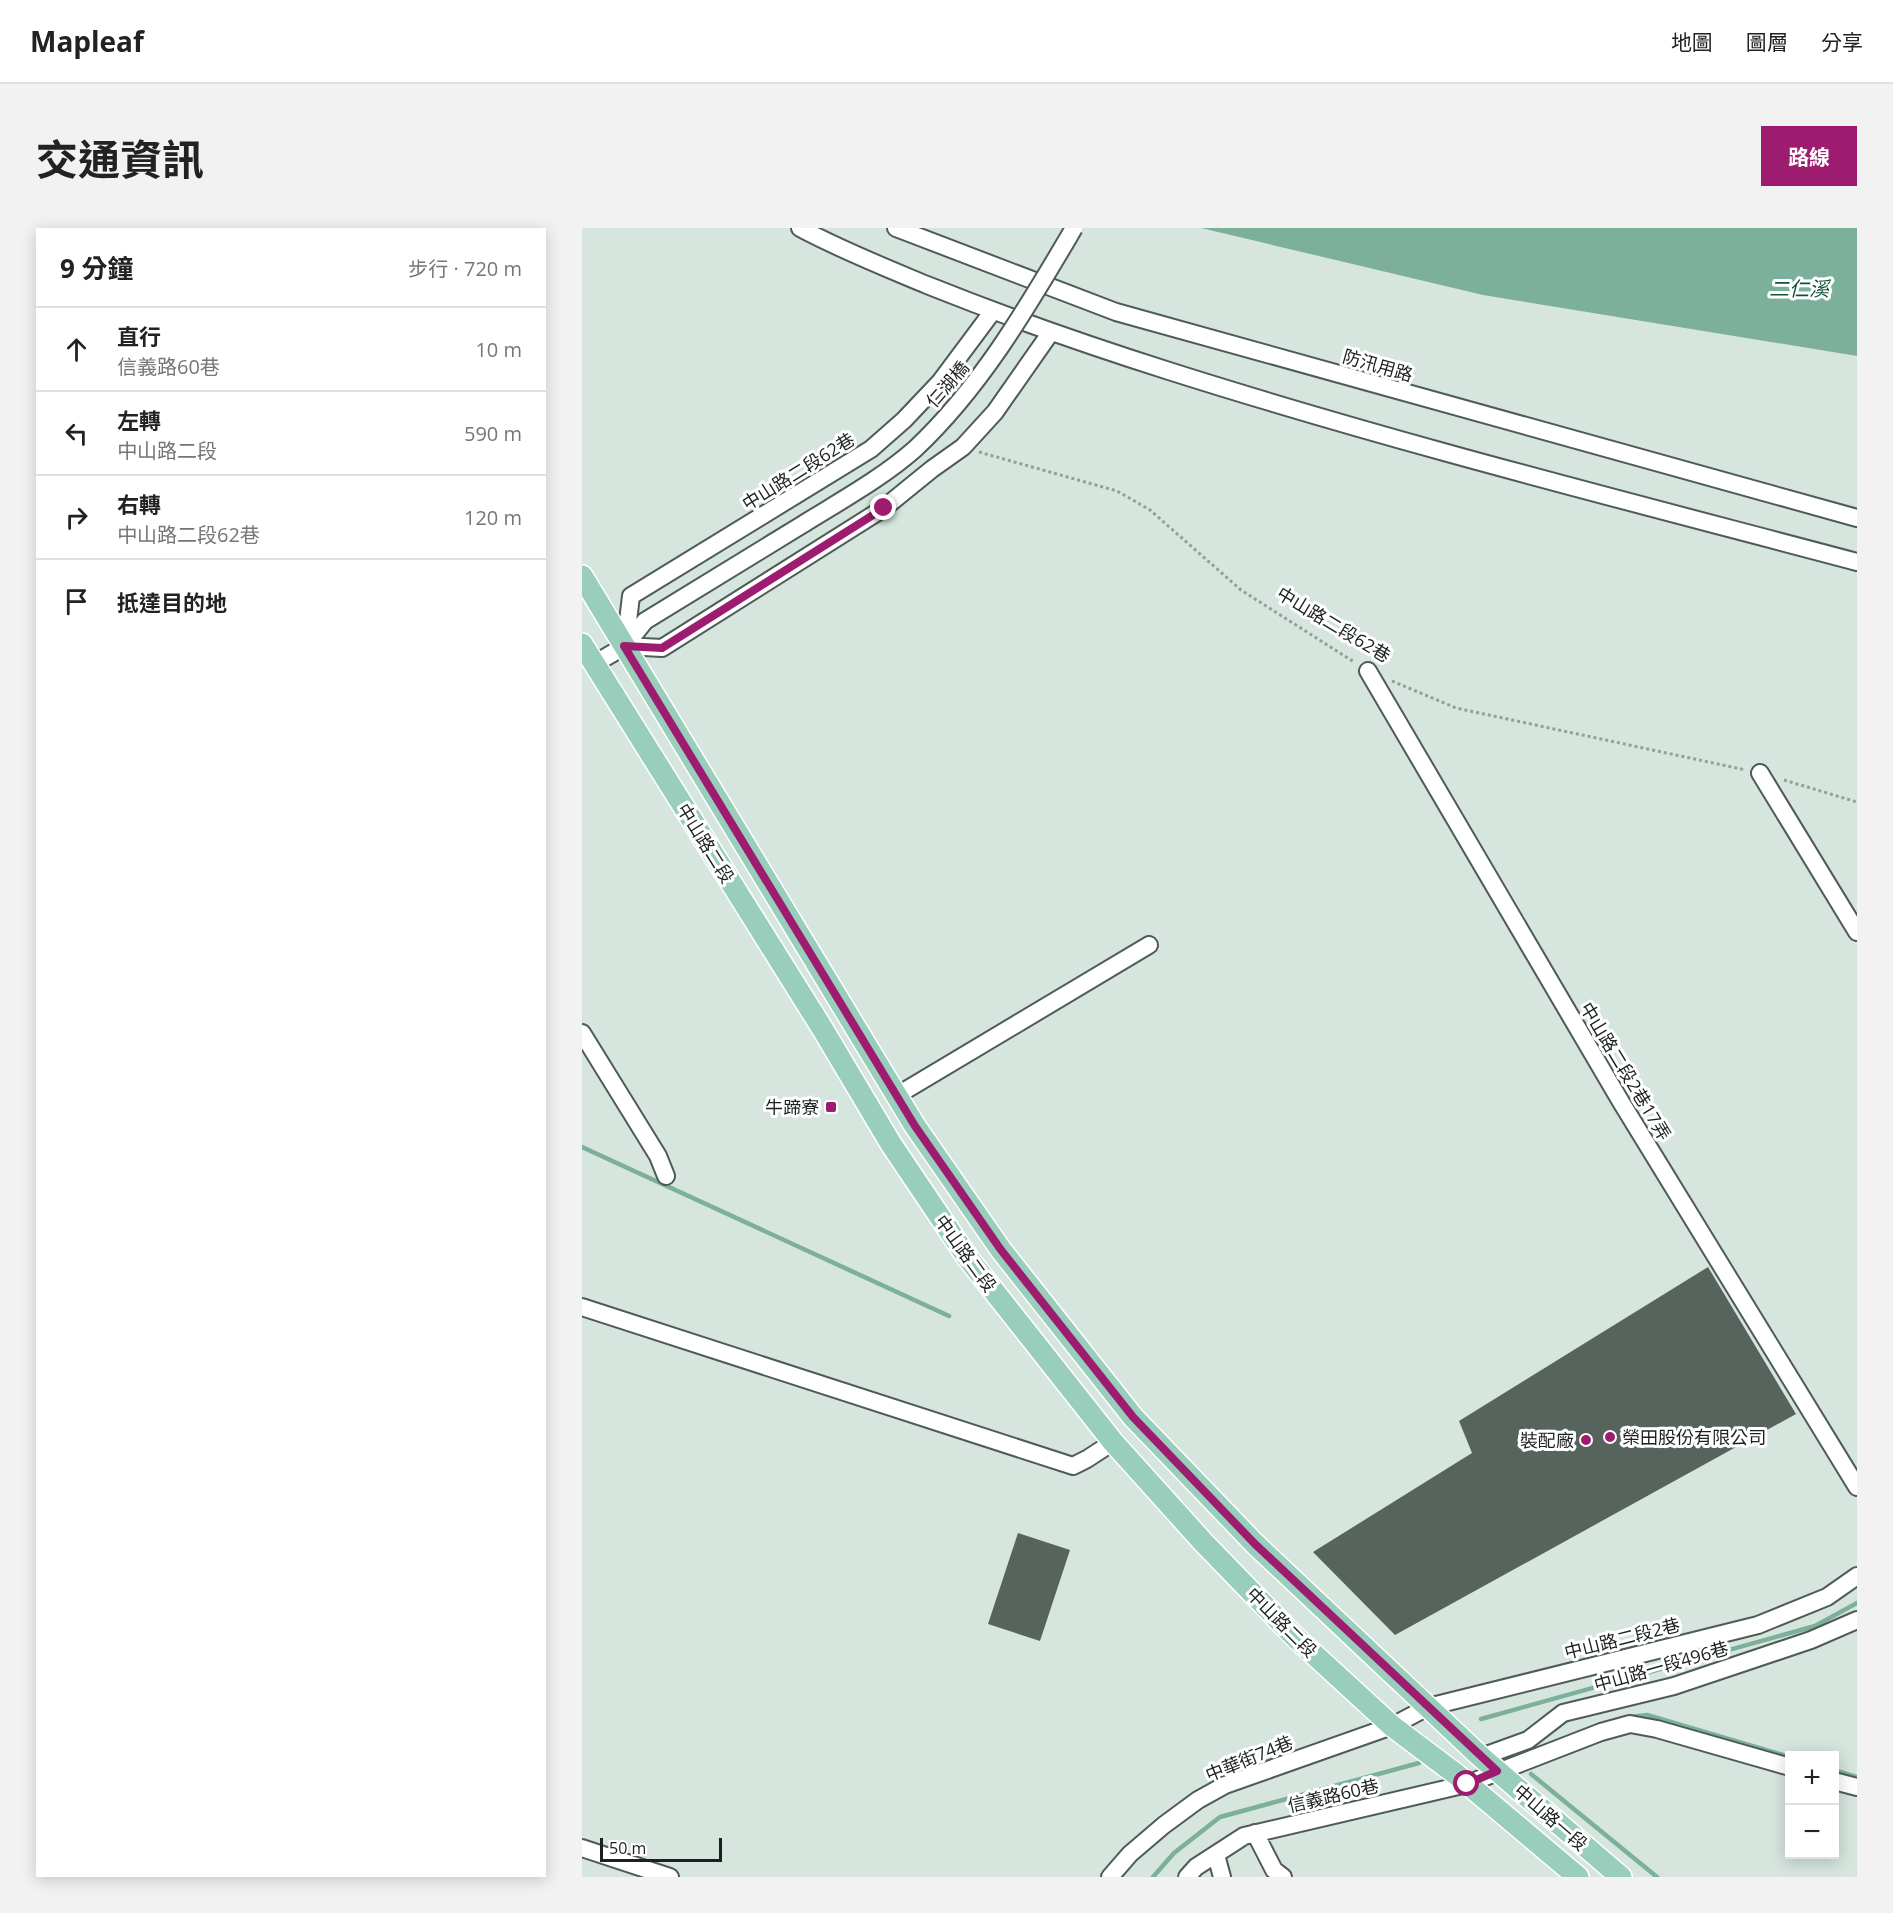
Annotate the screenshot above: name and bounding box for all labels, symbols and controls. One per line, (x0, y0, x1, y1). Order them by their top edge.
text: Mapleaf (30, 22, 144, 60)
text: 地圖 (1671, 28, 1713, 56)
text: 圖層 (1746, 28, 1788, 56)
text: 分享 (1821, 28, 1863, 56)
button: 路線 (1761, 126, 1857, 186)
text: 交通資訊 (36, 130, 204, 187)
text: 9 分鐘 (60, 250, 134, 286)
text: 步行 · 720 m (408, 255, 522, 282)
water label: 二仁溪 (1769, 275, 1832, 302)
text: 直行 (117, 321, 161, 351)
icon: ahead (60, 333, 93, 366)
text: 10 m (475, 336, 522, 363)
street label: 防汛用路 (1340, 344, 1416, 386)
text: 信義路60巷 (117, 353, 220, 380)
street label: 仁湖橋 (920, 356, 974, 412)
text: 左轉 (117, 405, 161, 435)
icon: left (60, 417, 93, 450)
text: 590 m (464, 420, 522, 447)
street label: 中山路二段62巷 (737, 427, 859, 515)
text: 中山路二段 (117, 437, 217, 464)
text: 右轉 (117, 489, 161, 519)
route end (870, 494, 896, 520)
icon: right (60, 501, 93, 534)
text: 120 m (464, 504, 522, 531)
text: 中山路二段62巷 (117, 521, 260, 548)
street label: 中山路二段62巷 (1273, 581, 1395, 667)
icon: arrive (60, 585, 93, 618)
text: 抵達目的地 (117, 587, 227, 617)
street label: 中山路二段 (672, 798, 740, 888)
street label: 中山路二段2巷17弄 (1575, 998, 1677, 1144)
place label: 牛蹄寮 (765, 1095, 819, 1119)
marker: 牛蹄寮 (824, 1100, 838, 1114)
street label: 中山路二段 (930, 1210, 1002, 1296)
place label: 榮田股份有限公司 (1622, 1425, 1766, 1449)
place label: 裝配廠 (1520, 1428, 1574, 1452)
marker: 榮田股份有限公司 (1603, 1430, 1617, 1444)
marker: 裝配廠 (1579, 1433, 1593, 1447)
street label: 中山路二段 (1242, 1582, 1322, 1662)
street label: 中山路二段2巷 (1562, 1612, 1682, 1664)
street label: 中山路一段496巷 (1591, 1635, 1731, 1697)
street label: 中華街74巷 (1202, 1730, 1296, 1786)
map controls (1785, 1751, 1839, 1859)
button: + (1785, 1751, 1839, 1805)
route start (1453, 1770, 1479, 1796)
street label: 信義路60巷 (1285, 1773, 1381, 1817)
street label: 中山路一段 (1509, 1778, 1593, 1856)
button: − (1785, 1805, 1839, 1859)
scale bar (600, 1835, 722, 1862)
text: 50 m (609, 1837, 646, 1859)

